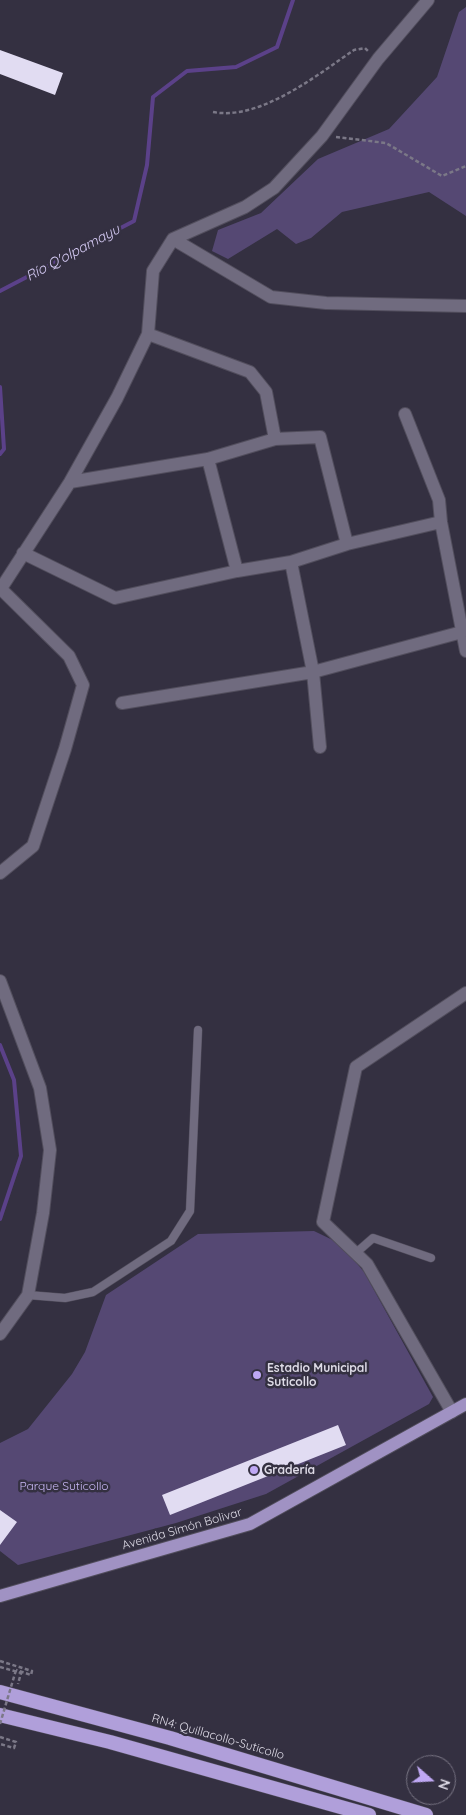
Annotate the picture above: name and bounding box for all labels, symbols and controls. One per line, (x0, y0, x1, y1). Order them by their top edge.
water label: Río Q'olpamayu (23, 221, 123, 285)
place label: Estadio Municipal Suticollo (267, 1361, 368, 1389)
marker: Estadio Municipal Suticollo (251, 1369, 263, 1381)
place label: Gradería (264, 1463, 315, 1477)
marker: Gradería (248, 1464, 260, 1476)
park label: Parque Suticollo (19, 1479, 109, 1493)
street label: Avenida Simón Bolivar (120, 1505, 244, 1553)
street label: RN4: Quillacollo-Suticollo (150, 1711, 286, 1763)
north arrow (406, 1755, 456, 1805)
text: N (434, 1777, 454, 1792)

